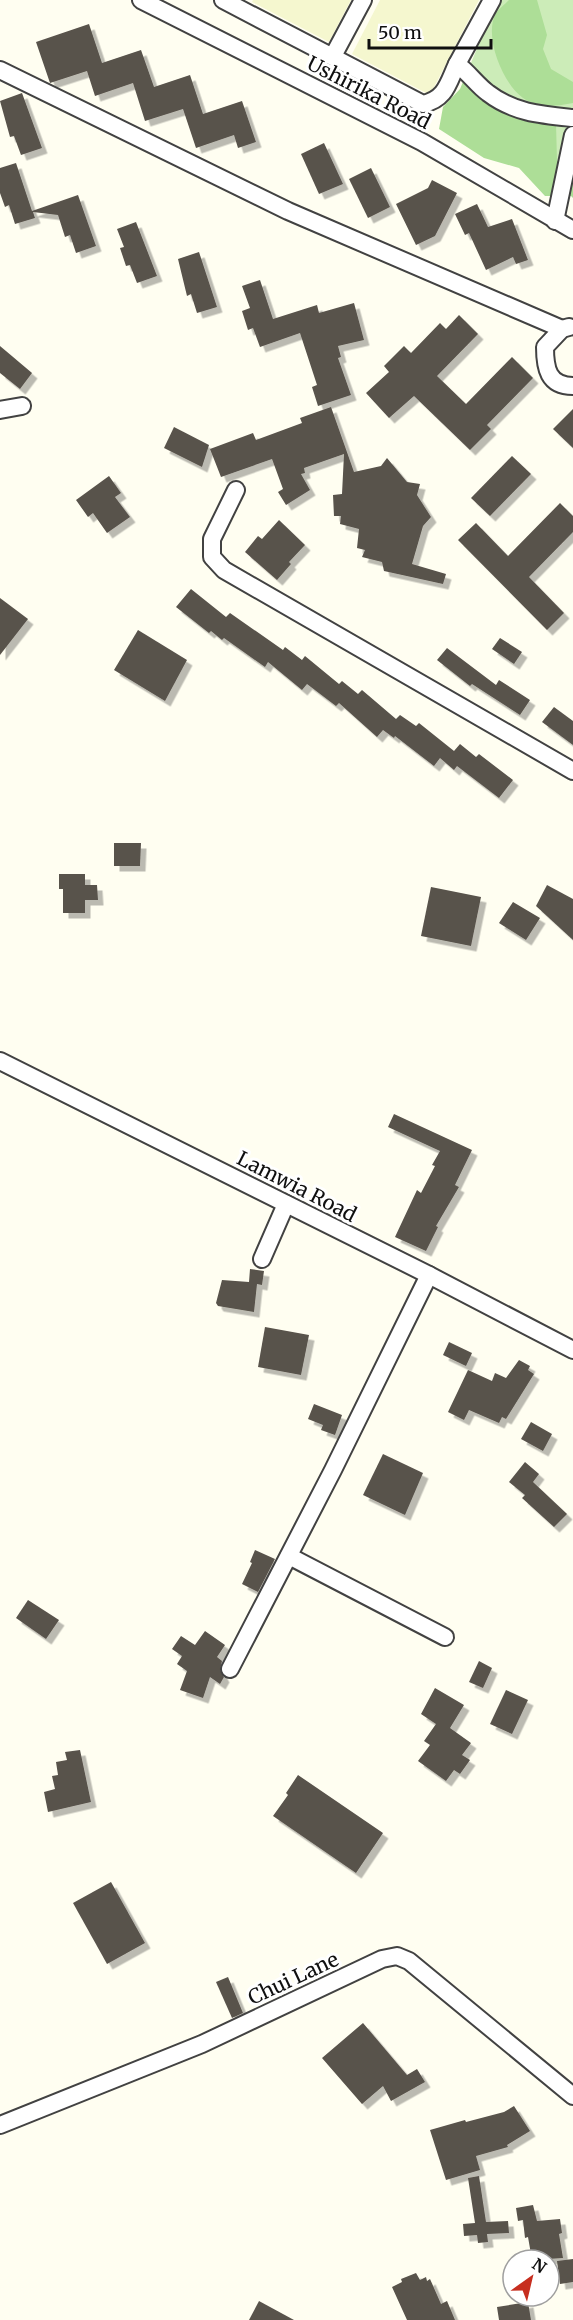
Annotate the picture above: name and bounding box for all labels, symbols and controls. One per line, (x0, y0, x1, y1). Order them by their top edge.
scale bar (369, 12, 490, 50)
text: 50 m (378, 21, 422, 44)
street label: Ushirika Road (303, 50, 435, 134)
street label: Lamwia Road (233, 1145, 361, 1227)
street label: Chui Lane (244, 1946, 342, 2010)
north arrow (501, 2248, 561, 2308)
text: N (529, 2254, 551, 2278)

